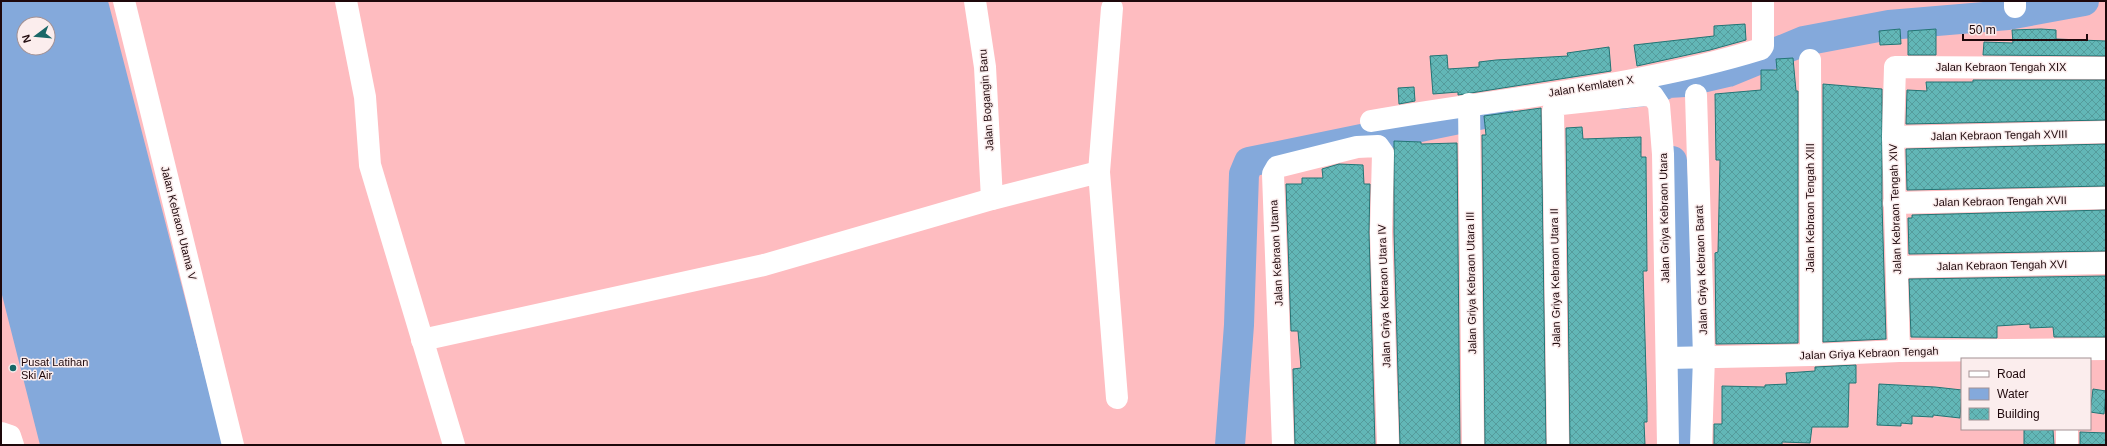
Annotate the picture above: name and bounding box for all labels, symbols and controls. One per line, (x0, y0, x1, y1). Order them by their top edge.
north arrow (16, 16, 56, 56)
scale bar (1963, 16, 2087, 42)
text: 50 m (1969, 23, 1996, 37)
text: N (20, 33, 33, 44)
street label: Jalan Bogangin Baru (976, 49, 996, 151)
street label: Jalan Kebraon Tengah XIX (1936, 61, 2067, 73)
street label: Jalan Kemlaten X (1547, 73, 1635, 99)
street label: Jalan Kebraon Tengah XVIII (1931, 128, 2067, 142)
street label: Jalan Kebraon Tengah XIII (1804, 143, 1816, 273)
street label: Jalan Kebraon Tengah XIV (1887, 143, 1903, 275)
street label: Jalan Griya Kebraon Utara (1657, 152, 1671, 283)
street label: Jalan Kebraon Utama V (159, 165, 199, 282)
street label: Jalan Kebraon Tengah XVII (1933, 194, 2067, 208)
street label: Jalan Kebraon Utama (1267, 199, 1285, 306)
street label: Jalan Griya Kebraon Barat (1693, 205, 1709, 335)
street label: Jalan Griya Kebraon Utara II (1548, 208, 1562, 348)
street label: Jalan Griya Kebraon Utara III (1464, 212, 1478, 354)
street label: Jalan Griya Kebraon Utara IV (1375, 223, 1393, 368)
street label: Jalan Kebraon Tengah XVI (1937, 258, 2067, 272)
street label: Jalan Griya Kebraon Tengah (1799, 345, 1939, 361)
place label: Pusat Latihan Ski Air (21, 356, 88, 381)
legend (1961, 358, 2091, 430)
marker: Pusat Latihan Ski Air (8, 363, 18, 373)
text: Road (1997, 367, 2026, 381)
text: Water (1997, 387, 2029, 401)
text: Building (1997, 407, 2040, 421)

